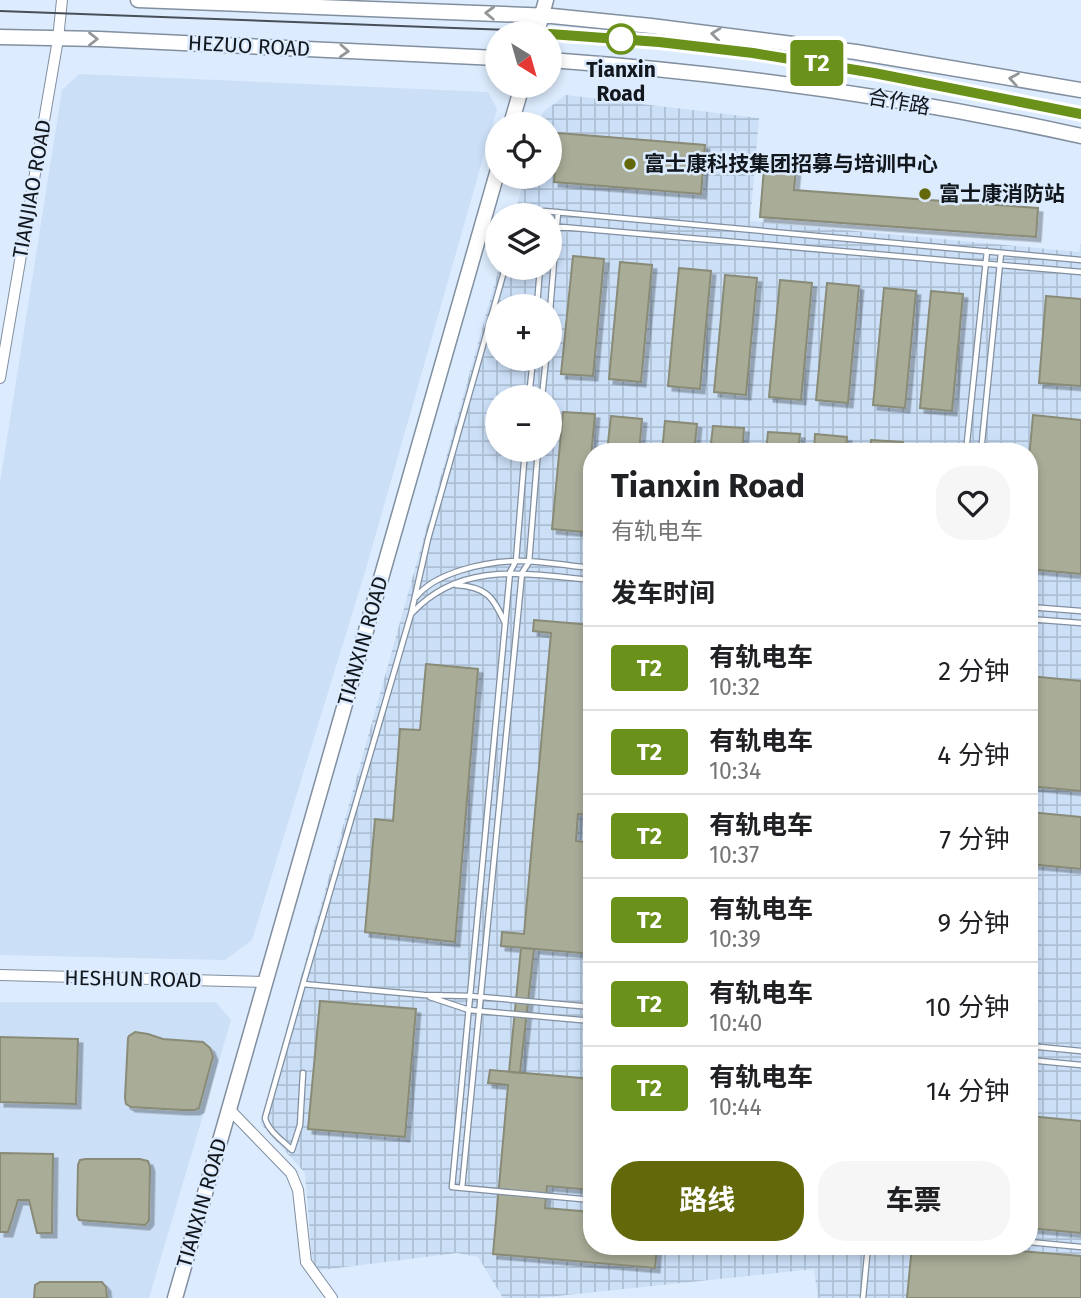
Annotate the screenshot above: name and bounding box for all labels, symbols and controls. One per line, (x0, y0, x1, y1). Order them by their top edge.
one-way arrow (484, 5, 495, 21)
north arrow (485, 21, 562, 98)
map controls (485, 21, 562, 462)
marker: Tianxin Road (606, 24, 636, 54)
one-way arrow (710, 27, 722, 42)
street label: HEZUO ROAD (187, 30, 311, 62)
one-way arrow (88, 31, 98, 47)
line badge: T2 (786, 40, 848, 86)
one-way arrow (339, 43, 350, 58)
text: T2 (804, 49, 830, 77)
place label: Tianxin Road (586, 57, 656, 107)
one-way arrow (1008, 72, 1020, 87)
street label: 合作路 (866, 84, 932, 120)
button: locate (485, 112, 562, 189)
street label: TIANJIAO ROAD (7, 118, 57, 260)
place label: 富士康科技集团招募与培训中心 (644, 151, 938, 177)
marker: 富士康科技集团招募与培训中心 (622, 156, 638, 172)
place label: 富士康消防站 (939, 181, 1065, 207)
marker: 富士康消防站 (917, 186, 933, 202)
button: layers (485, 203, 562, 280)
button: + (485, 294, 562, 371)
button: − (485, 385, 562, 462)
text: Tianxin Road (611, 466, 805, 506)
button: heart (936, 466, 1010, 540)
text: 有轨电车 (611, 517, 703, 545)
street label: TIANXIN ROAD (332, 573, 394, 709)
text: 发车时间 (611, 578, 715, 609)
text: 有轨电车 (709, 642, 813, 673)
text: T2 (637, 654, 662, 682)
text: 2 分钟 (938, 656, 1010, 687)
text: 10:32 (709, 673, 760, 701)
text: 有轨电车 (709, 726, 813, 757)
text: T2 (637, 738, 662, 766)
text: 4 分钟 (937, 740, 1010, 771)
text: 10:34 (709, 757, 761, 785)
text: 有轨电车 (709, 810, 813, 841)
text: T2 (637, 822, 662, 850)
text: 7 分钟 (940, 824, 1010, 855)
text: 10:37 (709, 841, 759, 869)
text: 有轨电车 (709, 894, 813, 925)
text: T2 (637, 906, 662, 934)
text: 9 分钟 (937, 908, 1010, 939)
text: 10:39 (709, 925, 761, 953)
street label: HESHUN ROAD (64, 965, 202, 993)
text: 有轨电车 (709, 978, 813, 1009)
text: T2 (637, 990, 662, 1018)
text: 10 分钟 (925, 992, 1010, 1023)
text: 10:40 (709, 1009, 762, 1037)
text: 有轨电车 (709, 1062, 813, 1093)
text: T2 (637, 1074, 662, 1102)
text: 14 分钟 (926, 1076, 1010, 1107)
text: 10:44 (709, 1093, 762, 1121)
street label: TIANXIN ROAD (171, 1135, 233, 1271)
button: 路线 (611, 1161, 804, 1241)
button: 车票 (818, 1161, 1010, 1241)

